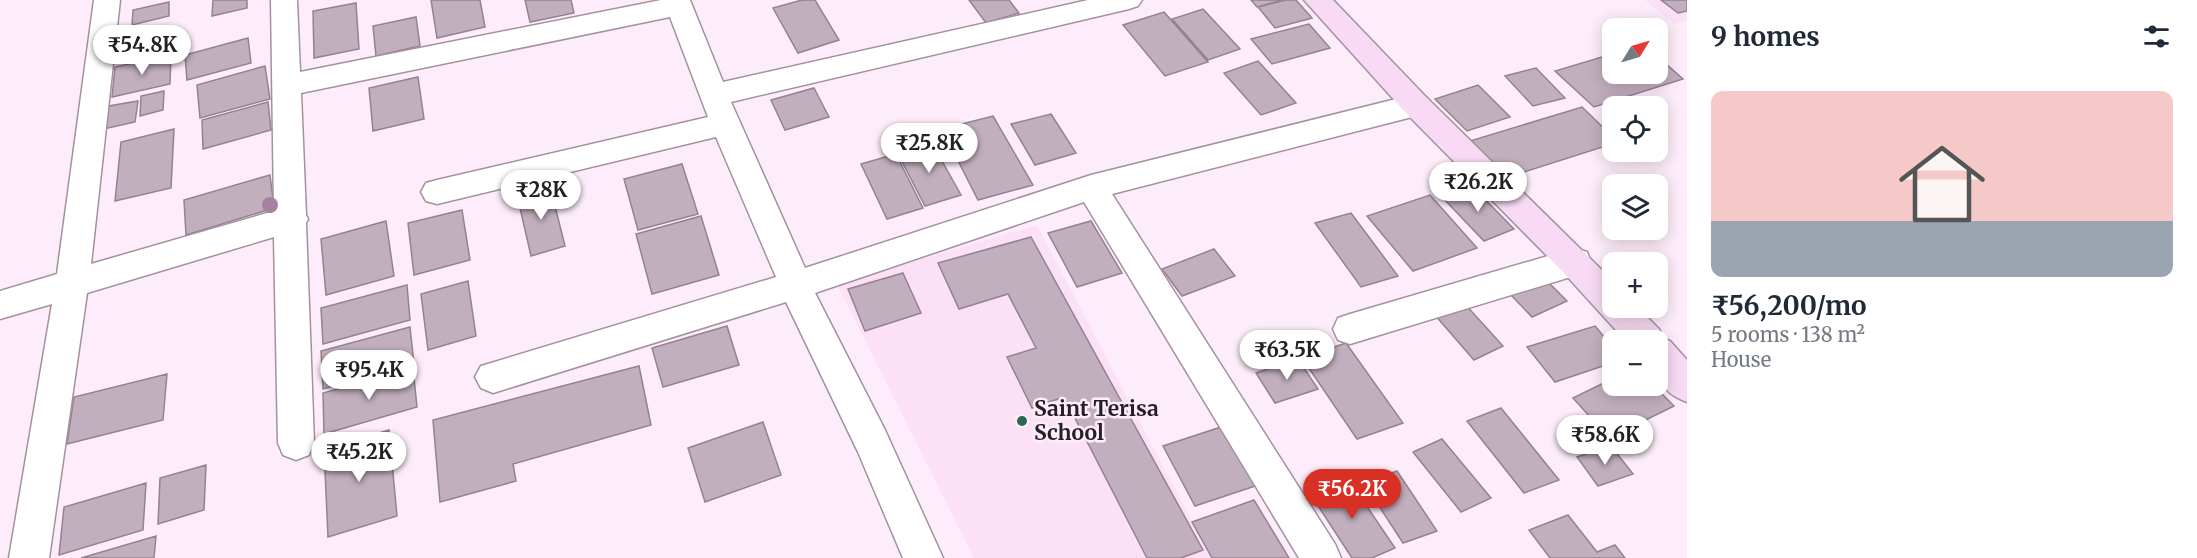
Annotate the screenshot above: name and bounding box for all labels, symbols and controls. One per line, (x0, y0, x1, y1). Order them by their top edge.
north arrow (1602, 18, 1668, 84)
map controls (1602, 18, 1668, 396)
text: 9 homes (1711, 20, 1820, 53)
icon: filters (2140, 20, 2173, 53)
pin: ₹54.8K (93, 25, 191, 76)
text: ₹54.8K (107, 32, 177, 57)
button: locate (1602, 96, 1668, 162)
pin: ₹25.8K (880, 123, 978, 174)
text: ₹25.8K (895, 130, 963, 155)
icon: home (1888, 130, 1996, 238)
pin: ₹26.2K (1429, 162, 1527, 213)
text: ₹26.2K (1443, 169, 1513, 194)
pin: ₹28K (505, 170, 577, 221)
button: layers (1602, 174, 1668, 240)
text: ₹28K (515, 177, 567, 202)
button: + (1602, 252, 1668, 318)
text: ₹56,200/mo (1711, 289, 1867, 322)
text: 5 rooms · 138 m² (1711, 322, 1865, 347)
pin: ₹63.5K (1238, 330, 1336, 381)
button: − (1602, 330, 1668, 396)
text: ₹63.5K (1254, 337, 1320, 362)
text: House (1711, 347, 1771, 372)
pin: ₹95.4K (320, 350, 418, 401)
text: ₹95.4K (334, 357, 404, 382)
place label: Saint Terisa School (1034, 395, 1159, 446)
marker: Saint Terisa School (1015, 414, 1029, 428)
pin: ₹58.6K (1556, 415, 1654, 466)
text: ₹58.6K (1570, 422, 1640, 447)
pin: ₹45.2K (310, 432, 408, 483)
text: ₹45.2K (325, 439, 393, 464)
pin: ₹56.2K (1303, 469, 1401, 520)
text: ₹56.2K (1317, 476, 1387, 501)

